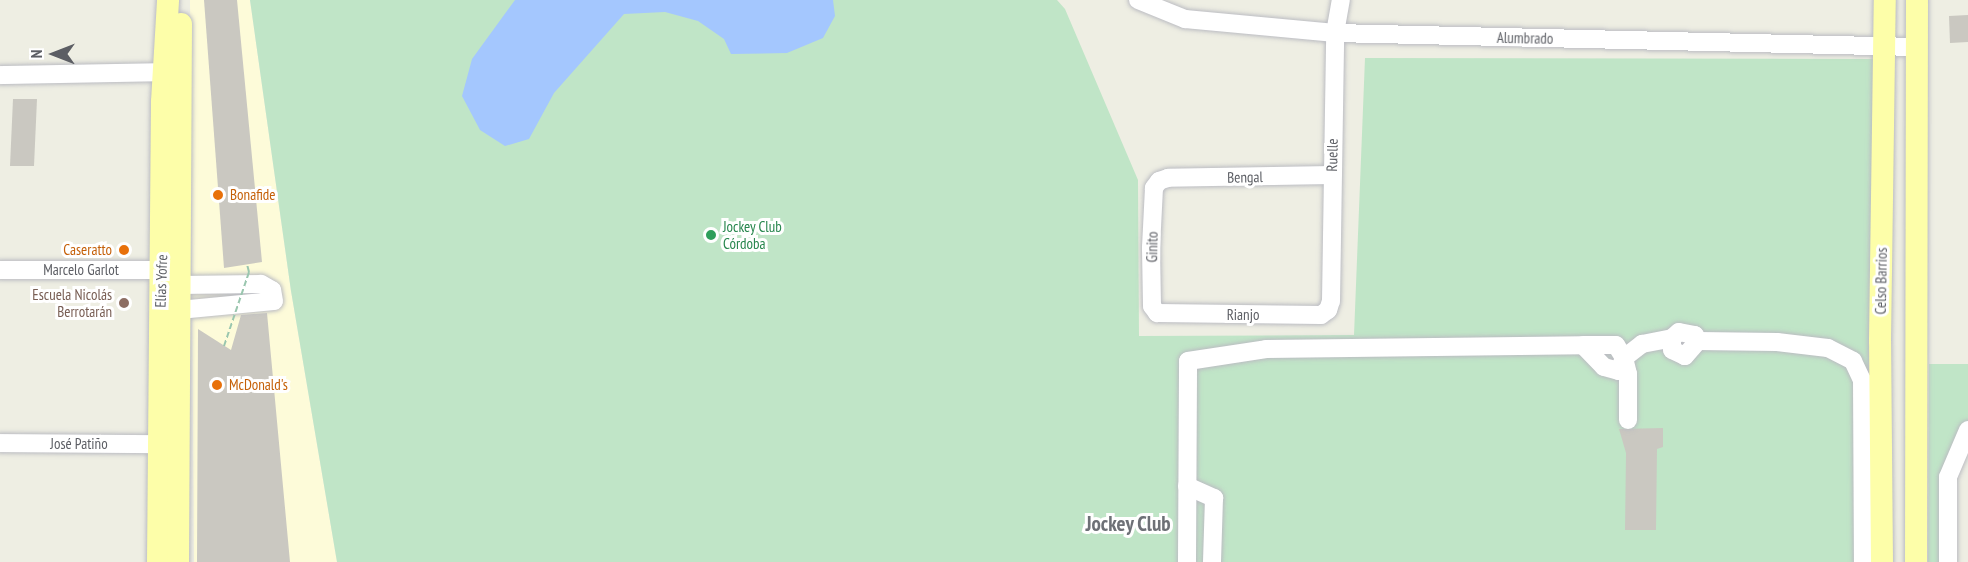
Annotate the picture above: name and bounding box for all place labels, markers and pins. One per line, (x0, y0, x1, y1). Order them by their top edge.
place label: Bonafide (230, 186, 275, 204)
marker: Bonafide (211, 188, 225, 202)
place label: Jockey Club Córdoba (723, 217, 782, 252)
marker: Jockey Club Córdoba (704, 228, 718, 242)
place label: Caseratto (63, 241, 112, 259)
marker: Caseratto (117, 243, 131, 257)
place label: Escuela Nicolás Berrotarán (32, 285, 112, 320)
marker: Escuela Nicolás Berrotarán (117, 296, 131, 310)
place label: McDonald's (229, 376, 288, 394)
marker: McDonald's (210, 378, 224, 392)

